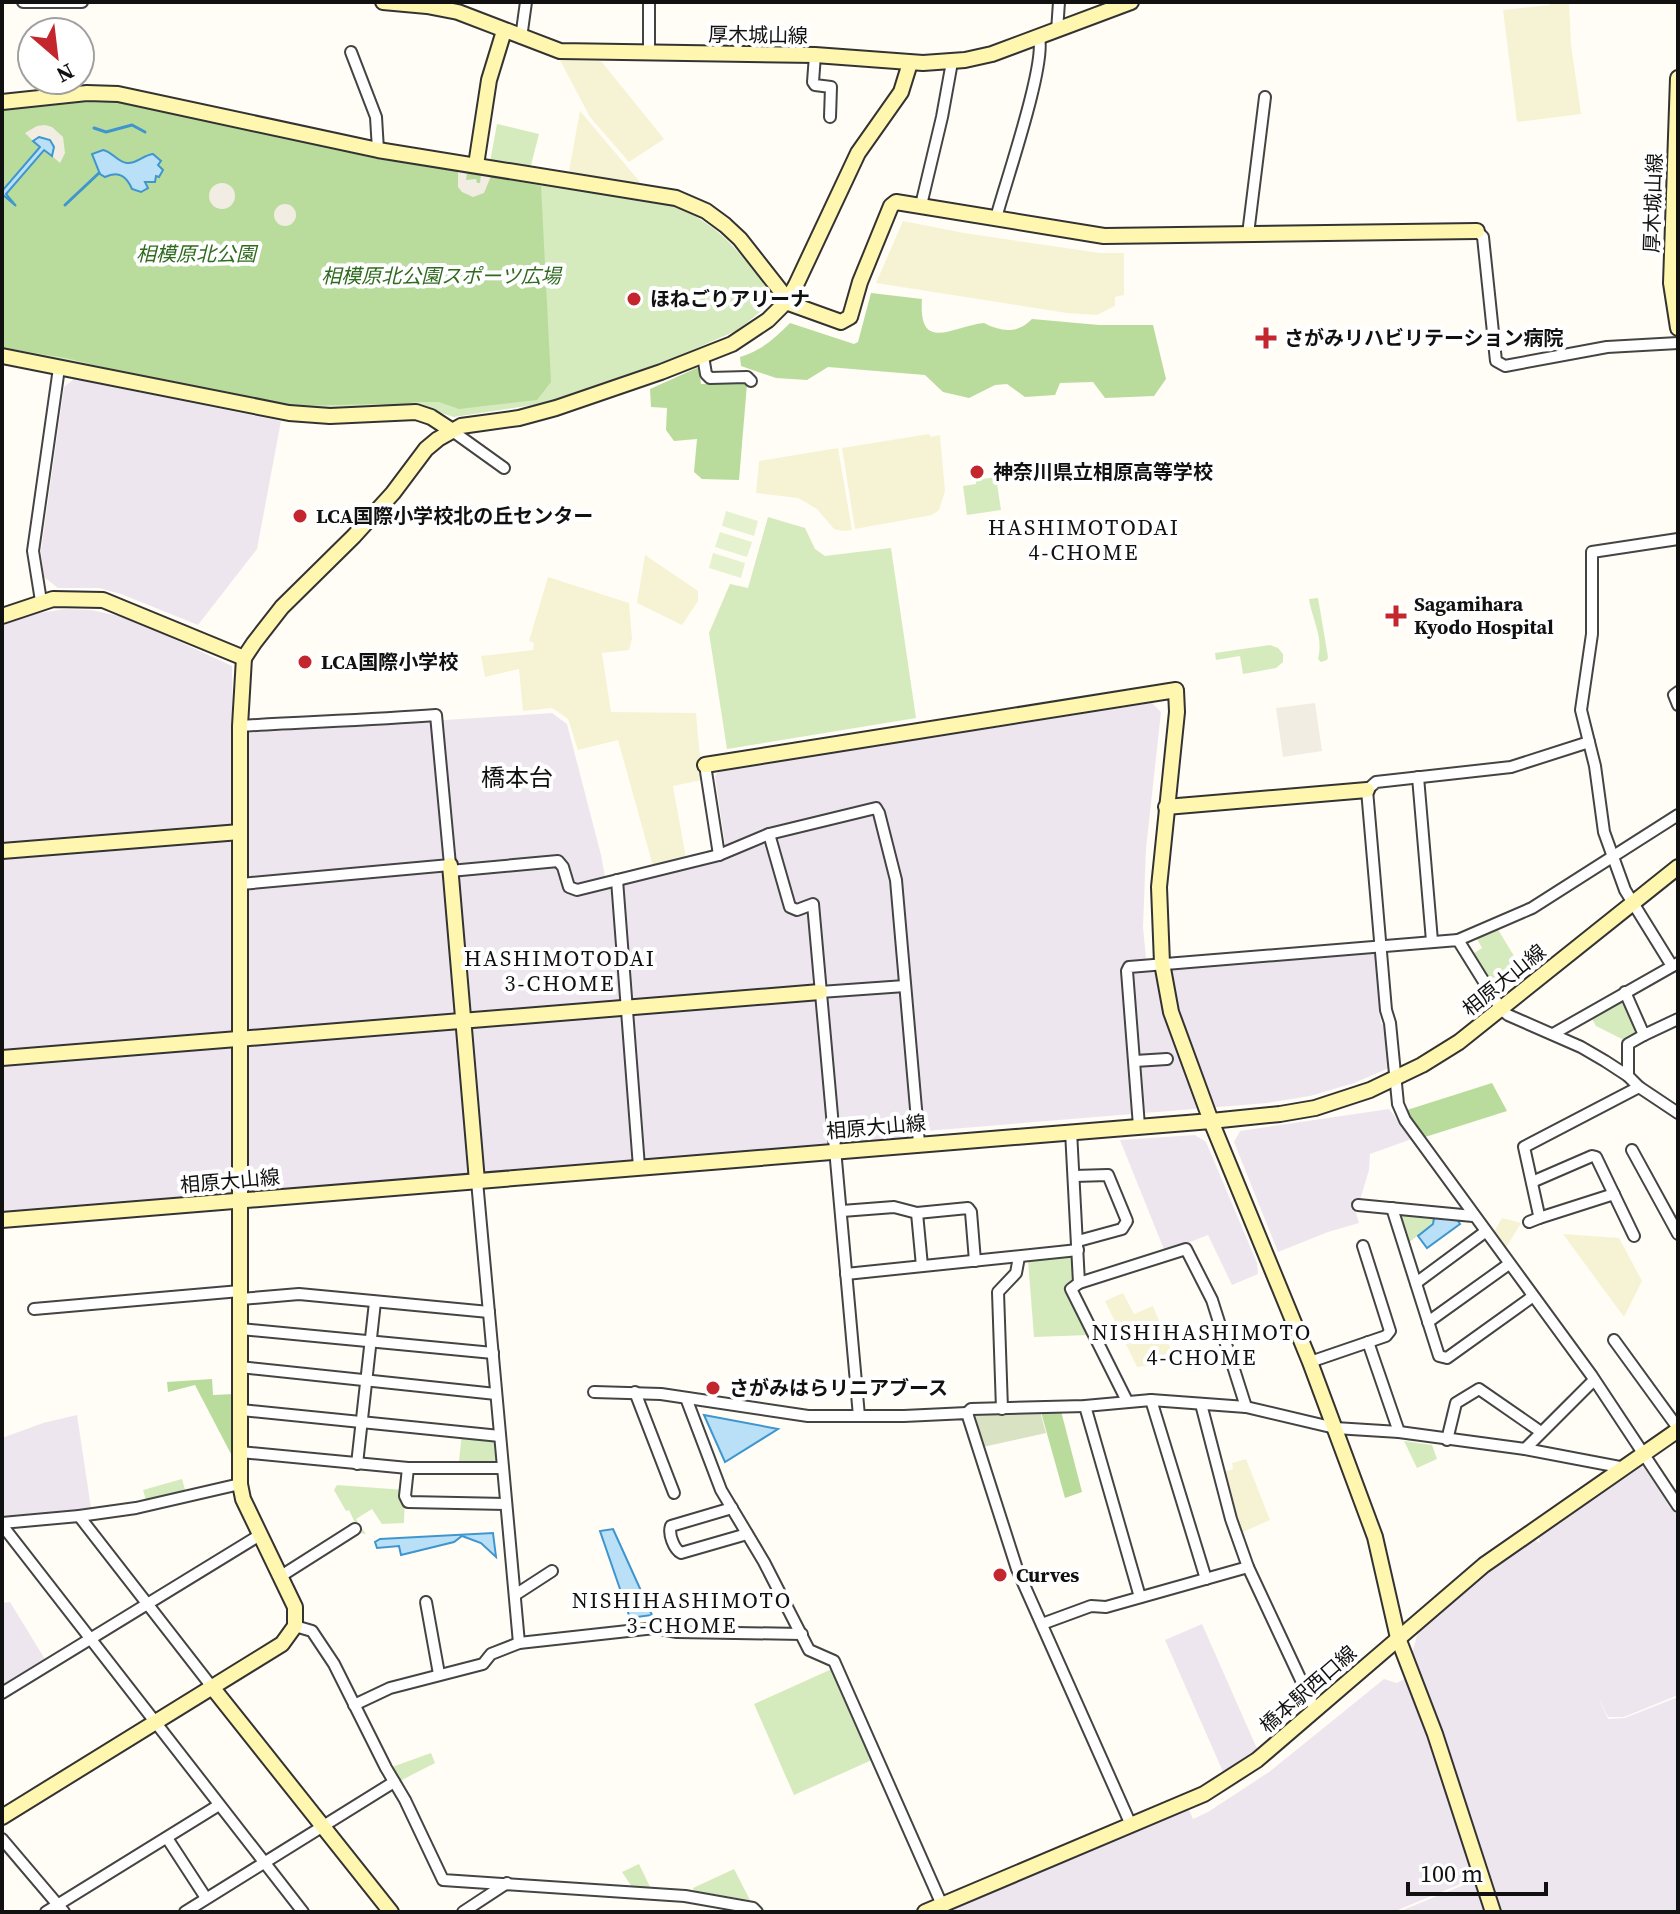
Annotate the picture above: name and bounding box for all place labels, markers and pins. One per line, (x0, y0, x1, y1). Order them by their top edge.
place label: ほねごりアリーナ (650, 285, 810, 313)
marker: ほねごりアリーナ (625, 290, 643, 308)
place label: さがみリハビリテーション病院 (1284, 324, 1564, 352)
marker: さがみリハビリテーション病院 (1255, 327, 1277, 349)
place label: 神奈川県立相原高等学校 (993, 458, 1213, 486)
marker: 神奈川県立相原高等学校 (968, 463, 986, 481)
place label: LCA国際小学校北の丘センター (316, 502, 593, 530)
marker: LCA国際小学校北の丘センター (291, 507, 309, 525)
place label: Sagamihara Kyodo Hospital (1414, 590, 1554, 641)
marker: Sagamihara Kyodo Hospital (1385, 605, 1407, 627)
place label: LCA国際小学校 (321, 648, 458, 676)
marker: LCA国際小学校 (296, 653, 314, 671)
place label: さがみはらリニアブース (729, 1374, 948, 1402)
marker: さがみはらリニアブース (704, 1379, 722, 1397)
place label: Curves (1016, 1561, 1079, 1589)
marker: Curves (991, 1566, 1009, 1584)

